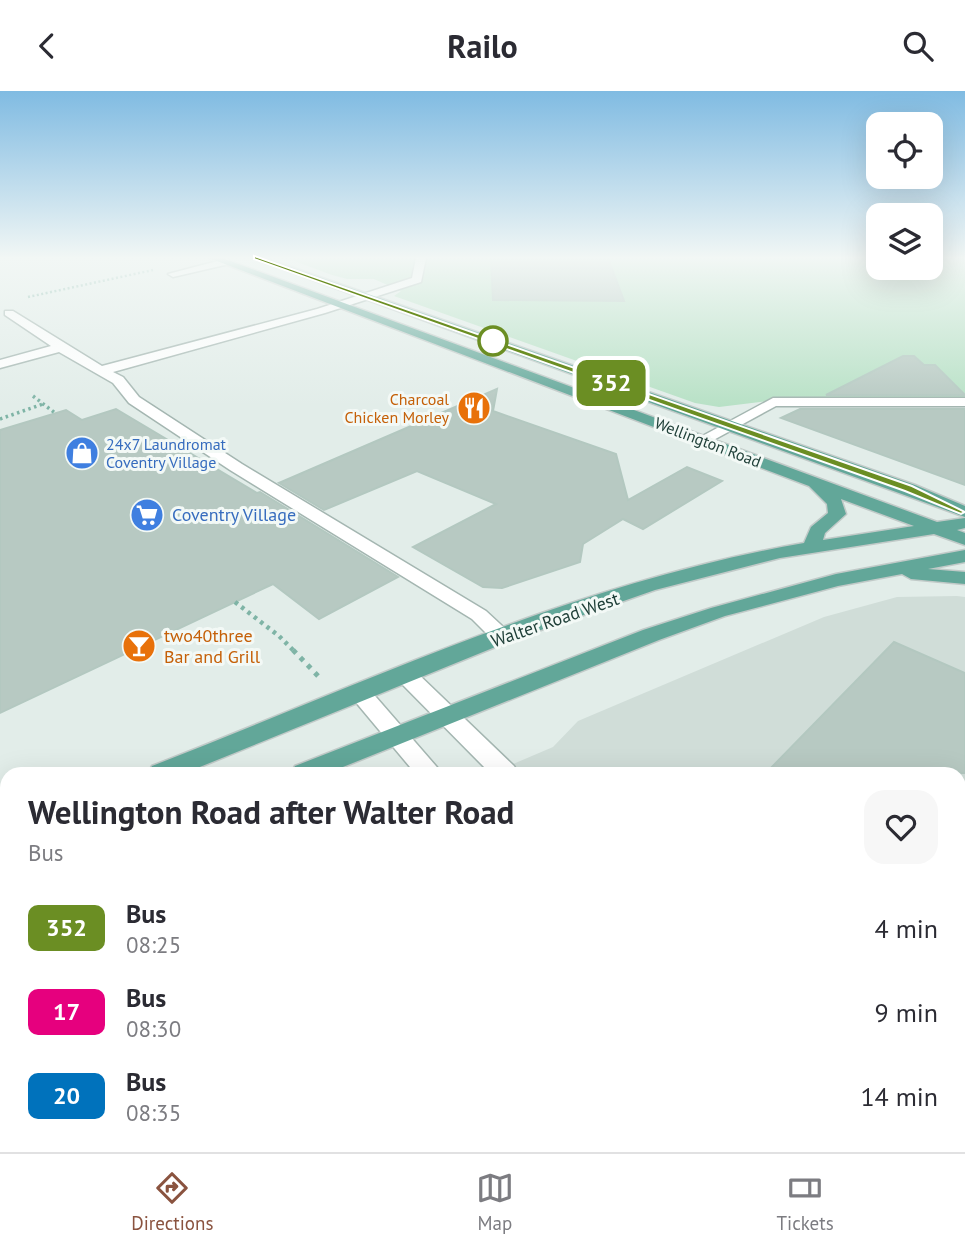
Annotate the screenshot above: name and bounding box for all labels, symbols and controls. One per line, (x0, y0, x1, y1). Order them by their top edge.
text: Railo (447, 25, 518, 67)
icon: back (28, 27, 66, 65)
icon: search (899, 27, 937, 65)
map controls (866, 112, 943, 280)
button: locate (866, 112, 943, 189)
button: layers (866, 203, 943, 280)
unlabelled marker (478, 326, 508, 356)
line badge: 352 (571, 360, 651, 406)
text: 352 (591, 367, 631, 398)
place label: Charcoal Chicken Morley (344, 389, 450, 427)
restaurant icon: Charcoal Chicken Morley (455, 389, 493, 427)
street label: Wellington Road (652, 413, 764, 471)
shop icon: 24x7 Laundromat Coventry Village (63, 434, 101, 472)
place label: 24x7 Laundromat Coventry Village (106, 434, 227, 472)
supermarket icon: Coventry Village (128, 496, 166, 534)
place label: Coventry Village (172, 503, 296, 526)
street label: Walter Road West (488, 587, 622, 652)
place label: two40three Bar and Grill (164, 624, 261, 668)
bar icon: two40three Bar and Grill (120, 627, 158, 665)
text: Wellington Road after Walter Road (28, 790, 514, 833)
button: heart (864, 790, 938, 864)
text: Bus (28, 838, 64, 867)
text: Bus (126, 897, 166, 930)
text: 352 (46, 912, 87, 943)
text: 4 min (875, 912, 938, 945)
text: 08:25 (126, 930, 181, 959)
text: Bus (126, 981, 166, 1014)
text: 17 (53, 996, 80, 1027)
text: 9 min (875, 996, 938, 1029)
text: 08:30 (126, 1014, 181, 1043)
text: Bus (126, 1065, 166, 1098)
text: 20 (53, 1080, 80, 1111)
text: 14 min (860, 1080, 938, 1113)
text: 08:35 (126, 1098, 181, 1127)
tab: Directions (131, 1169, 213, 1235)
tab: Map (476, 1169, 514, 1235)
tab: Tickets (777, 1169, 834, 1235)

